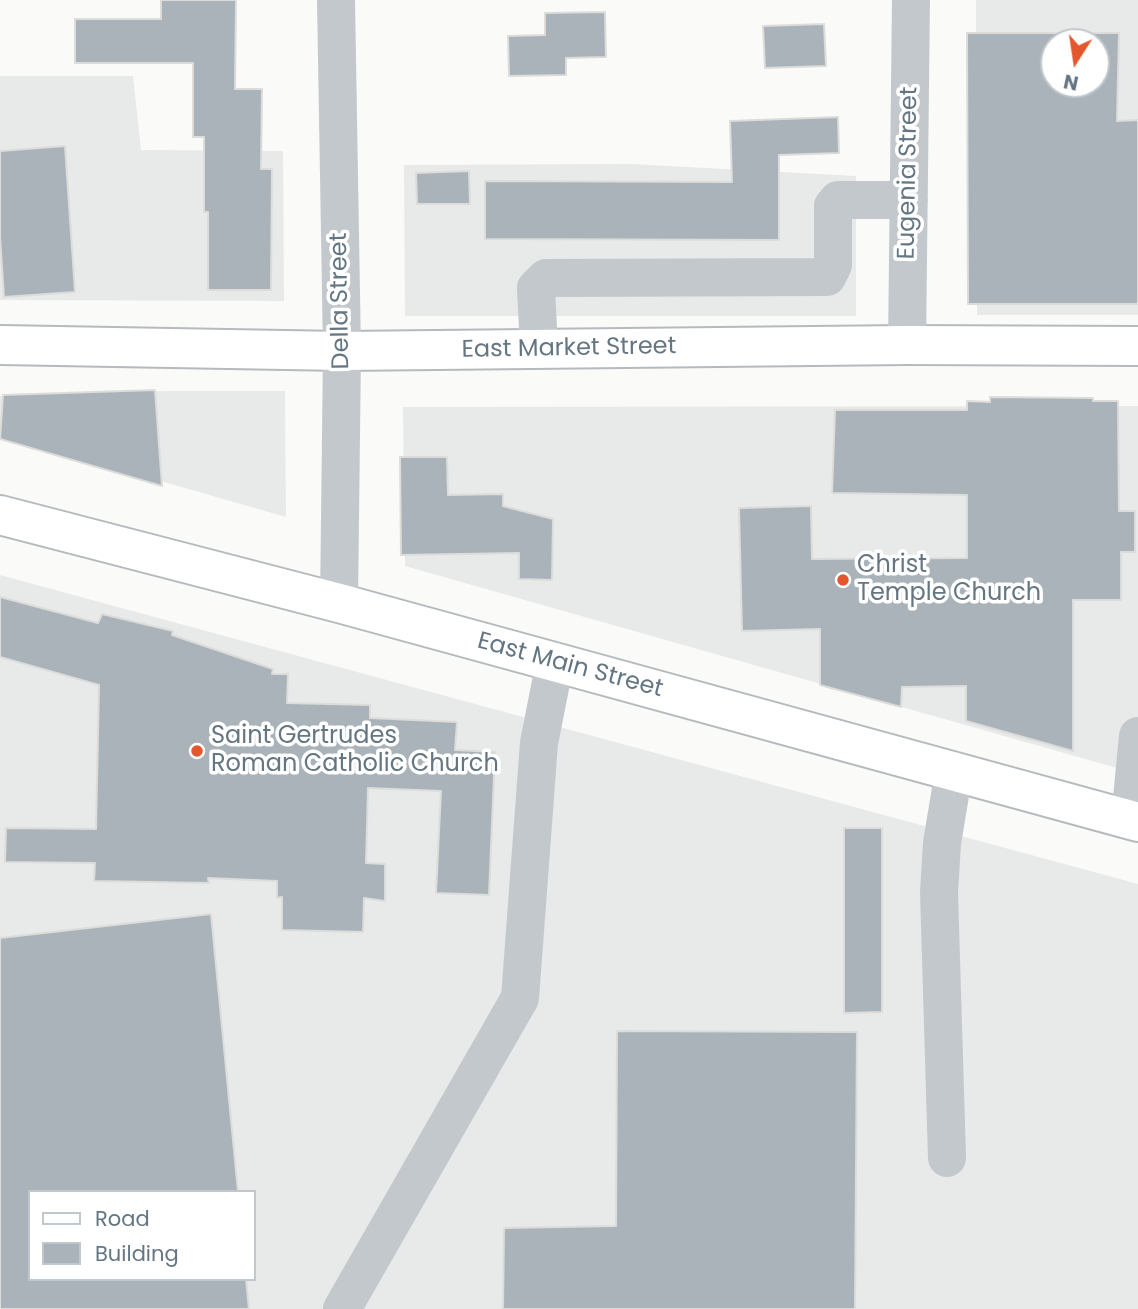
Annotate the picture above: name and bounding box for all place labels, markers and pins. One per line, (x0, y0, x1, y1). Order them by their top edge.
place label: Christ Temple Church (857, 552, 1041, 608)
marker: Christ Temple Church (835, 572, 851, 588)
place label: Saint Gertrudes Roman Catholic Church (211, 723, 499, 779)
marker: Saint Gertrudes Roman Catholic Church (189, 743, 205, 759)

